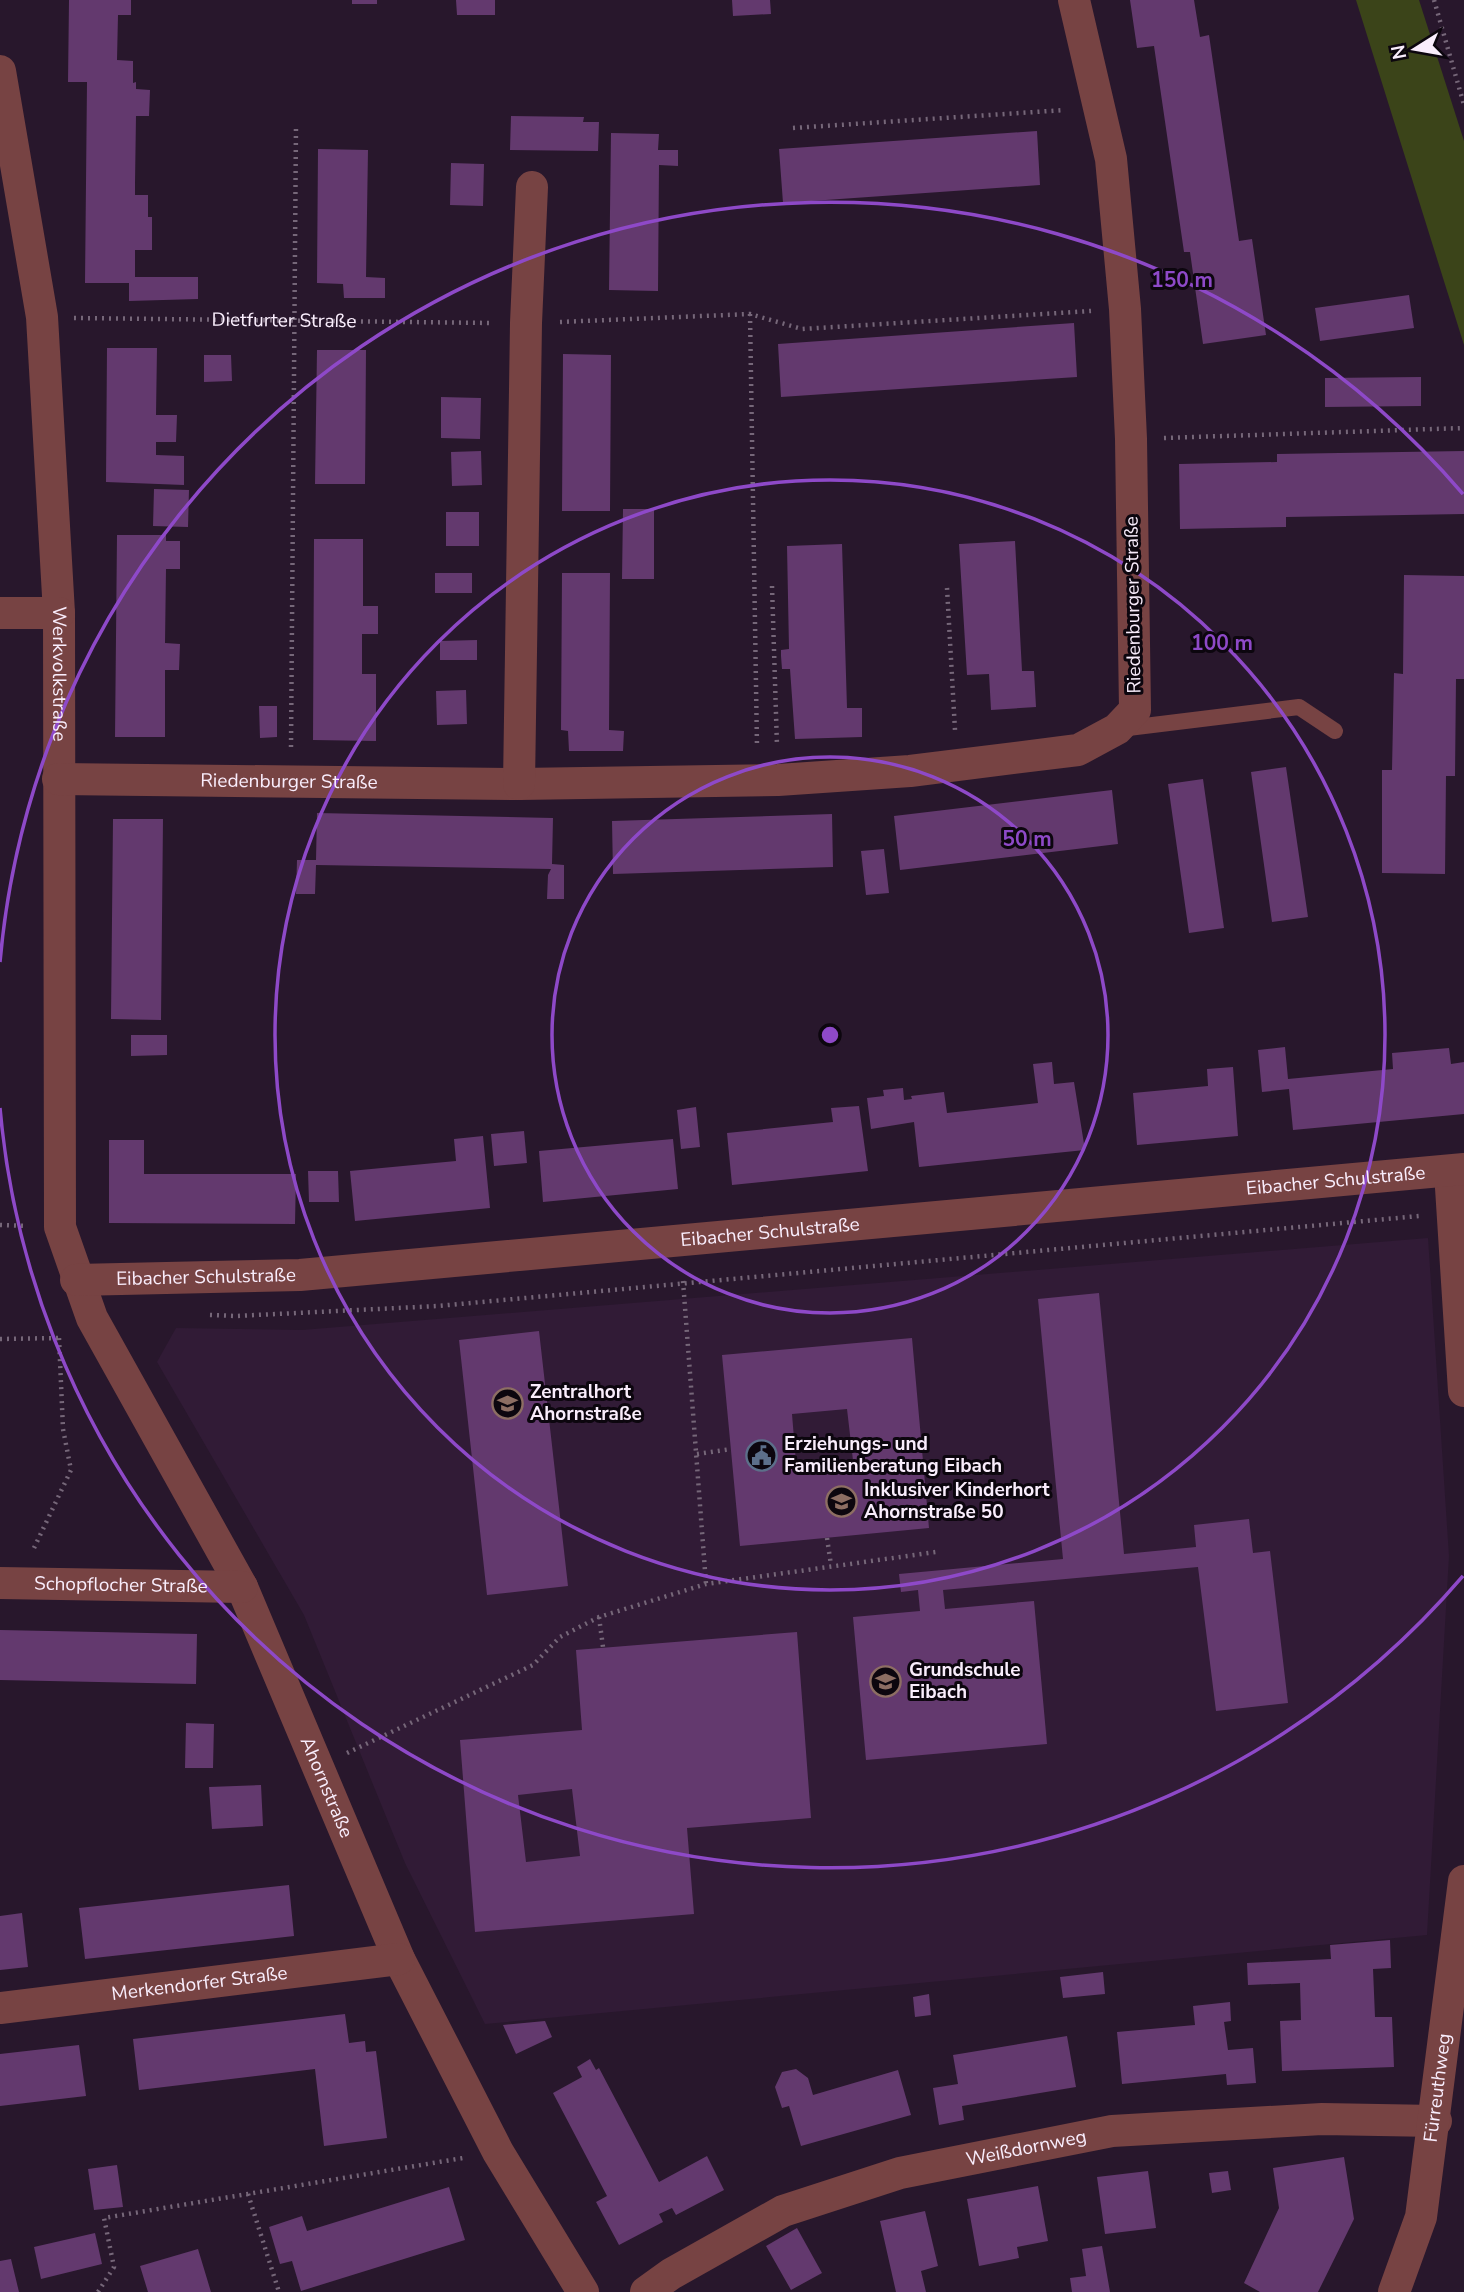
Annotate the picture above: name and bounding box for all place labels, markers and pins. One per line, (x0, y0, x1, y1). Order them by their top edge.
centre of rings (818, 1023, 842, 1047)
place label: Zentralhort Ahornstraße (530, 1379, 642, 1427)
school or university icon: Zentralhort Ahornstraße (490, 1386, 524, 1420)
place label: Erziehungs- und Familienberatung Eibach (784, 1431, 1002, 1479)
public building icon: Erziehungs- und Familienberatung Eibach (744, 1438, 778, 1472)
place label: Inklusiver Kinderhort Ahornstraße 50 (864, 1477, 1050, 1525)
school or university icon: Inklusiver Kinderhort Ahornstraße 50 (824, 1484, 858, 1518)
place label: Grundschule Eibach (909, 1657, 1021, 1705)
school or university icon: Grundschule Eibach (869, 1664, 903, 1698)

